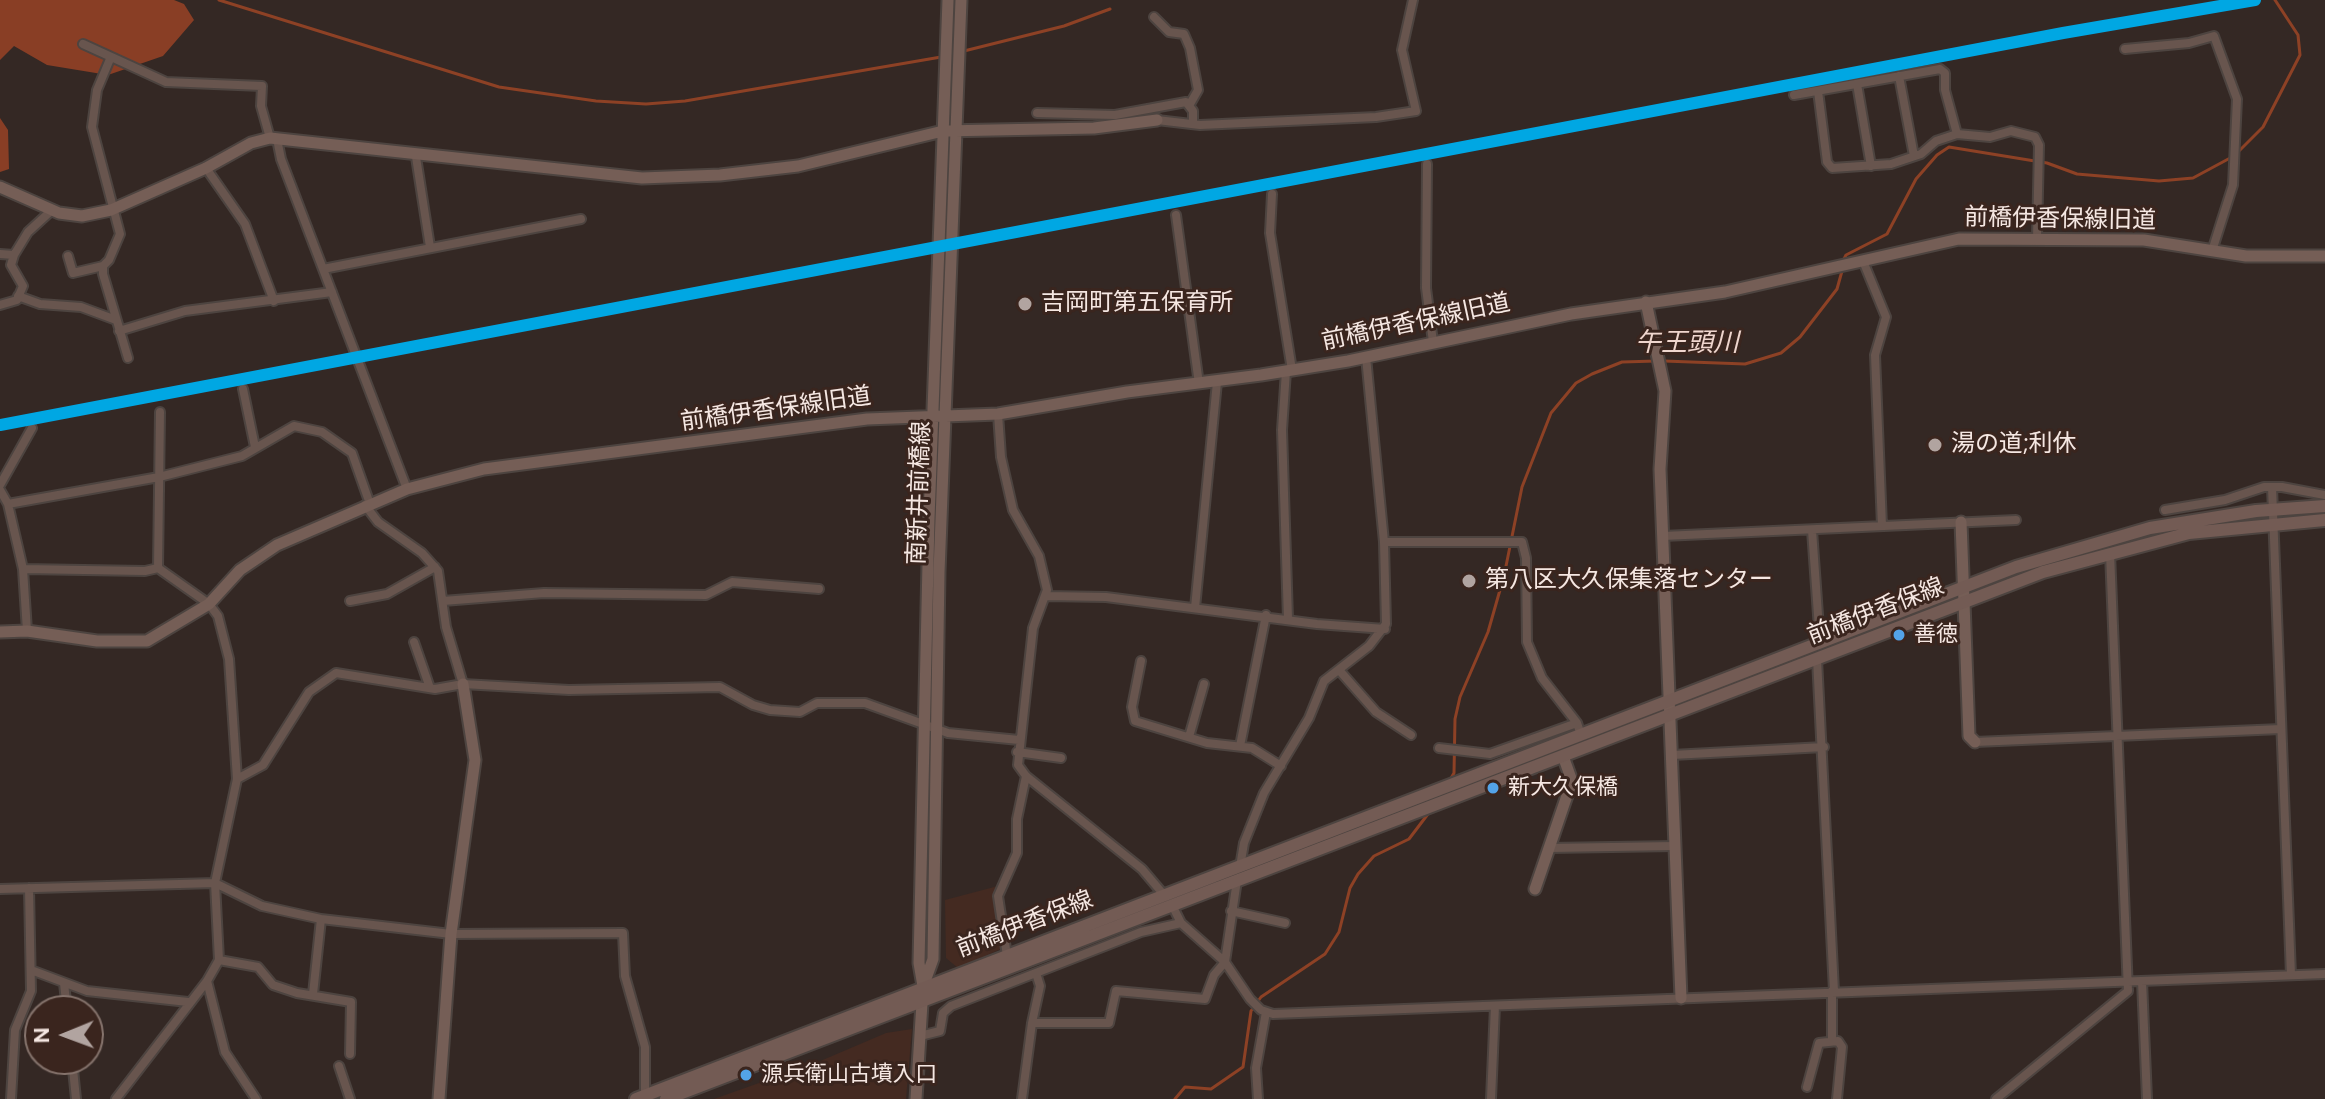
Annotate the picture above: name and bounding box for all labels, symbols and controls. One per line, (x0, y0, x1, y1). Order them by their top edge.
street label: 前橋伊香保線旧道 (1964, 204, 2156, 236)
street label: 前橋伊香保線旧道 (1319, 289, 1513, 357)
place label: 吉岡町第五保育所 (1041, 290, 1233, 318)
marker: 吉岡町第五保育所 (1016, 295, 1034, 313)
water label: 午王頭川 (1635, 328, 1739, 360)
street label: 前橋伊香保線旧道 (679, 382, 873, 438)
street label: 南新井前橋線 (903, 421, 937, 565)
place label: 湯の道;利休 (1951, 431, 2076, 459)
marker: 湯の道;利休 (1926, 436, 1944, 454)
place label: 第八区大久保集落センター (1485, 567, 1773, 595)
marker: 第八区大久保集落センター (1460, 572, 1478, 590)
street label: 前橋伊香保線 (1804, 573, 1948, 651)
place label: 善徳 (1914, 622, 1958, 648)
marker: 善徳 (1891, 627, 1907, 643)
place label: 新大久保橋 (1508, 775, 1618, 801)
marker: 新大久保橋 (1485, 780, 1501, 796)
street label: 前橋伊香保線 (953, 886, 1097, 964)
north arrow (24, 995, 104, 1075)
text: N (27, 1027, 56, 1044)
place label: 源兵衛山古墳入口 (761, 1062, 937, 1088)
marker: 源兵衛山古墳入口 (738, 1067, 754, 1083)

